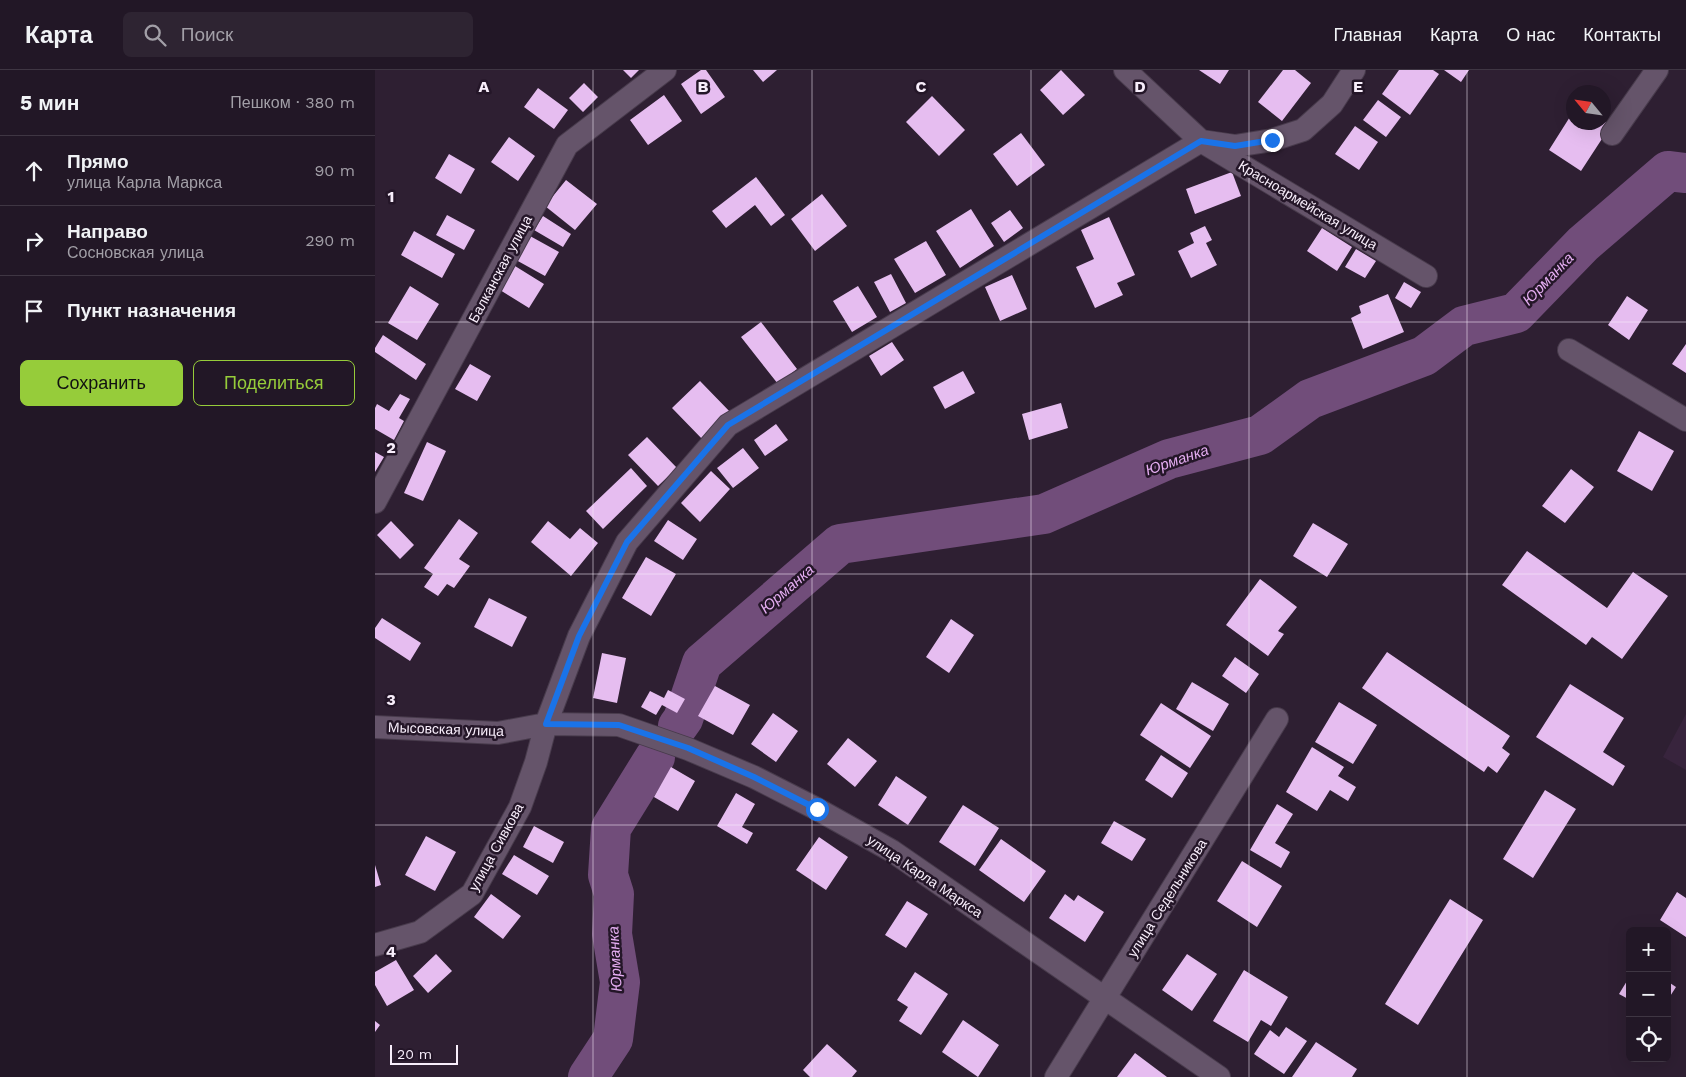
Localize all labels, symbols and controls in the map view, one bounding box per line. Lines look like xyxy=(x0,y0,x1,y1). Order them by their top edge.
search box xyxy=(123,12,473,57)
text: Карта xyxy=(25,21,93,49)
icon: search xyxy=(141,21,169,49)
text: Поиск xyxy=(181,23,233,46)
text: Главная xyxy=(1333,24,1402,45)
text: Карта xyxy=(1430,24,1478,45)
text: О нас xyxy=(1506,24,1555,45)
text: Контакты xyxy=(1583,24,1661,45)
text: A xyxy=(479,77,490,96)
text: B xyxy=(698,77,709,96)
text: C xyxy=(916,77,927,96)
text: D xyxy=(1134,77,1146,96)
text: E xyxy=(1353,77,1363,96)
north arrow xyxy=(1566,85,1611,130)
text: 5 мин xyxy=(20,90,79,115)
text: Пешком · 380 m xyxy=(230,93,355,112)
route end xyxy=(1261,129,1284,152)
text: Прямо xyxy=(67,150,129,173)
icon: ahead xyxy=(20,157,48,185)
street label: Красноармейская улица xyxy=(1236,157,1380,253)
text: 90 m xyxy=(314,161,355,180)
text: улица Карла Маркса xyxy=(67,173,222,192)
text: 1 xyxy=(388,187,394,206)
street label: Балканская улица xyxy=(465,212,535,325)
text: Направо xyxy=(67,220,148,243)
icon: right xyxy=(20,227,48,255)
text: 290 m xyxy=(305,231,355,250)
text: Сосновская улица xyxy=(67,243,204,262)
water label: Юрманка xyxy=(1519,249,1577,309)
icon: arrive xyxy=(20,297,48,325)
text: Пункт назначения xyxy=(67,299,236,322)
button: Сохранить xyxy=(20,360,183,406)
button: Поделиться xyxy=(193,360,355,406)
text: 2 xyxy=(386,438,396,457)
water label: Юрманка xyxy=(1143,441,1211,479)
water label: Юрманка xyxy=(756,561,818,617)
text: 3 xyxy=(386,690,396,709)
street label: Мысовская улица xyxy=(388,719,504,739)
route start xyxy=(806,798,829,821)
street label: улица Сивкова xyxy=(465,800,527,894)
street label: улица Карла Маркса xyxy=(864,831,986,921)
street label: улица Седельникова xyxy=(1124,836,1210,960)
water label: Юрманка xyxy=(604,926,626,992)
map controls xyxy=(1626,927,1671,1062)
button: + xyxy=(1626,927,1671,972)
text: 4 xyxy=(386,942,396,961)
button: − xyxy=(1626,972,1671,1017)
button: locate xyxy=(1626,1017,1671,1062)
scale bar xyxy=(390,1042,457,1065)
text: 20 m xyxy=(397,1046,432,1062)

